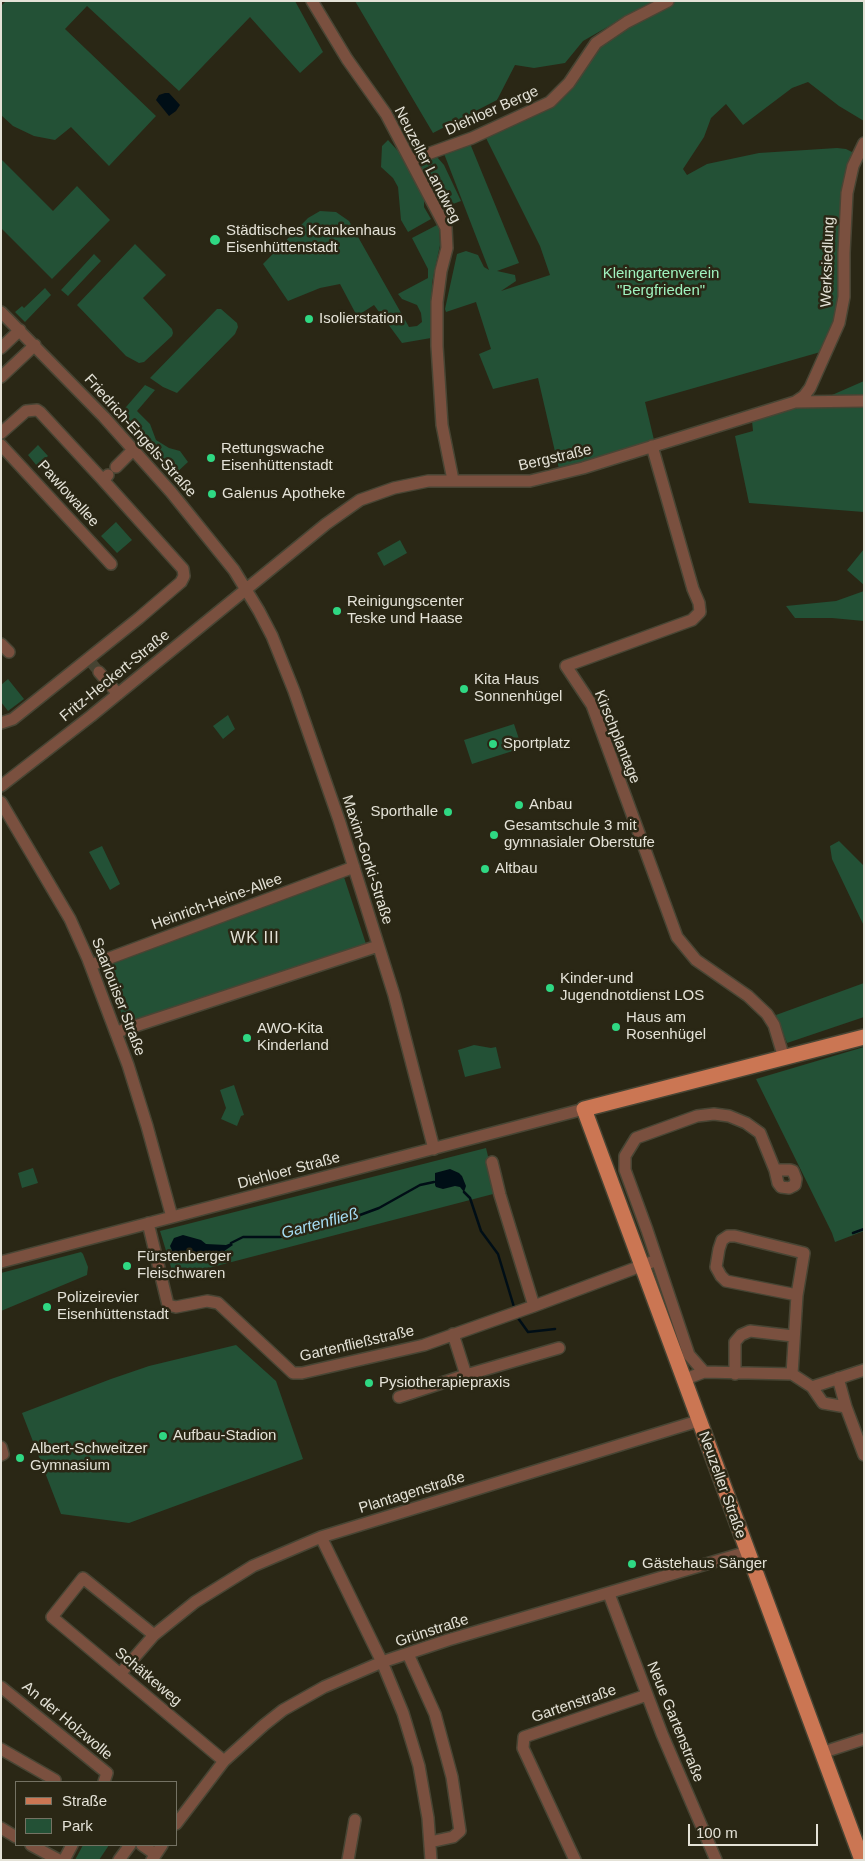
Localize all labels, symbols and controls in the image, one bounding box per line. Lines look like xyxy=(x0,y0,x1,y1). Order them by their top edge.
street label: Diehloer Berge xyxy=(443,82,541,140)
street label: Neuzeller Landweg xyxy=(390,104,464,226)
street label: Werksiedlung xyxy=(817,216,839,308)
place label: Städtisches Krankenhaus Eisenhüttenstadt xyxy=(226,222,396,257)
marker: Städtisches Krankenhaus Eisenhüttenstadt xyxy=(208,233,222,247)
park label: Kleingartenverein "Bergfrieden" xyxy=(603,265,719,300)
place label: Isolierstation xyxy=(319,310,403,328)
marker: Isolierstation xyxy=(303,313,315,325)
street label: Friedrich-Engels-Straße xyxy=(80,371,200,501)
place label: Rettungswache Eisenhüttenstadt xyxy=(221,440,333,475)
street label: Bergstraße xyxy=(517,441,593,475)
marker: Rettungswache Eisenhüttenstadt xyxy=(205,452,217,464)
street label: Pawlowallee xyxy=(33,457,103,531)
place label: Galenus Apotheke xyxy=(222,485,345,503)
marker: Galenus Apotheke xyxy=(206,488,218,500)
place label: Reinigungscenter Teske und Haase xyxy=(347,593,464,628)
marker: Reinigungscenter Teske und Haase xyxy=(331,605,343,617)
street label: Fritz-Heckert-Straße xyxy=(57,626,173,726)
place label: Kita Haus Sonnenhügel xyxy=(474,671,562,706)
marker: Kita Haus Sonnenhügel xyxy=(458,683,470,695)
street label: Kirschplantage xyxy=(590,688,644,786)
place label: Sportplatz xyxy=(503,735,571,753)
marker: Sportplatz xyxy=(487,738,499,750)
street label: Maxim-Gorki-Straße xyxy=(338,793,396,927)
place label: Anbau xyxy=(529,796,572,814)
marker: Anbau xyxy=(513,799,525,811)
place label: Sporthalle xyxy=(370,803,438,821)
marker: Sporthalle xyxy=(442,806,454,818)
place label: Gesamtschule 3 mit gymnasialer Oberstufe xyxy=(504,817,655,852)
marker: Gesamtschule 3 mit gymnasialer Oberstufe xyxy=(488,829,500,841)
place label: Altbau xyxy=(495,860,538,878)
marker: Altbau xyxy=(479,863,491,875)
street label: Heinrich-Heine-Allee xyxy=(149,870,285,934)
district label: WK III xyxy=(229,929,281,949)
street label: Saarlouiser Straße xyxy=(87,935,149,1059)
place label: Kinder-und Jugendnotdienst LOS xyxy=(560,970,704,1005)
marker: Kinder-und Jugendnotdienst LOS xyxy=(544,982,556,994)
place label: Haus am Rosenhügel xyxy=(626,1009,706,1044)
place label: AWO-Kita Kinderland xyxy=(257,1020,329,1055)
marker: Haus am Rosenhügel xyxy=(610,1021,622,1033)
marker: AWO-Kita Kinderland xyxy=(241,1032,253,1044)
street label: Diehloer Straße xyxy=(236,1149,342,1193)
water label: Gartenfließ xyxy=(279,1204,361,1244)
place label: Fürstenberger Fleischwaren xyxy=(137,1248,231,1283)
marker: Fürstenberger Fleischwaren xyxy=(121,1260,133,1272)
place label: Polizeirevier Eisenhüttenstadt xyxy=(57,1289,169,1324)
marker: Polizeirevier Eisenhüttenstadt xyxy=(41,1301,53,1313)
street label: Gartenfließstraße xyxy=(298,1322,416,1366)
place label: Pysiotherapiepraxis xyxy=(379,1374,510,1392)
marker: Pysiotherapiepraxis xyxy=(363,1377,375,1389)
place label: Aufbau-Stadion xyxy=(173,1427,276,1445)
street label: Neuzeller Straße xyxy=(694,1429,750,1541)
marker: Aufbau-Stadion xyxy=(157,1430,169,1442)
place label: Albert-Schweitzer Gymnasium xyxy=(30,1440,148,1475)
marker: Albert-Schweitzer Gymnasium xyxy=(14,1452,26,1464)
street label: Plantagenstraße xyxy=(357,1468,467,1518)
place label: Gästehaus Sänger xyxy=(642,1555,767,1573)
marker: Gästehaus Sänger xyxy=(626,1558,638,1570)
street label: Grünstraße xyxy=(393,1611,471,1651)
street label: Schätkeweg xyxy=(111,1644,185,1710)
street label: Neue Gartenstraße xyxy=(643,1659,707,1785)
street label: An der Holzwolle xyxy=(18,1678,116,1764)
street label: Gartenstraße xyxy=(529,1681,619,1727)
legend xyxy=(15,1781,178,1846)
text: Straße xyxy=(62,1792,107,1809)
scale bar xyxy=(690,1814,820,1846)
text: Park xyxy=(62,1817,93,1834)
text: 100 m xyxy=(696,1824,738,1841)

